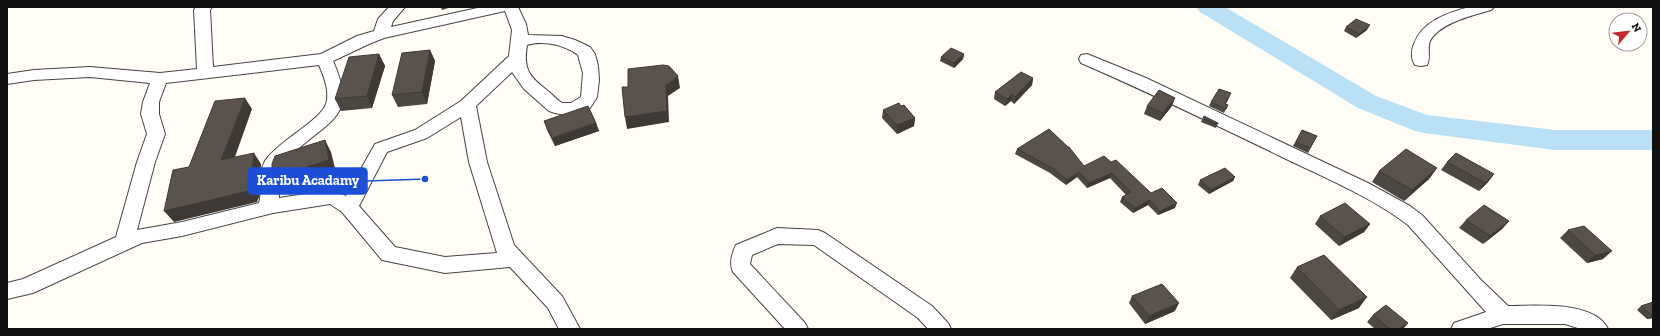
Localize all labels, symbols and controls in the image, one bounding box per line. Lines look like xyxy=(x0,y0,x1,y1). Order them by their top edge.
north arrow xyxy=(1608,12,1648,52)
text: N xyxy=(1629,21,1644,35)
callout: Karibu Acadamy xyxy=(248,168,367,194)
text: Karibu Acadamy xyxy=(257,172,360,189)

